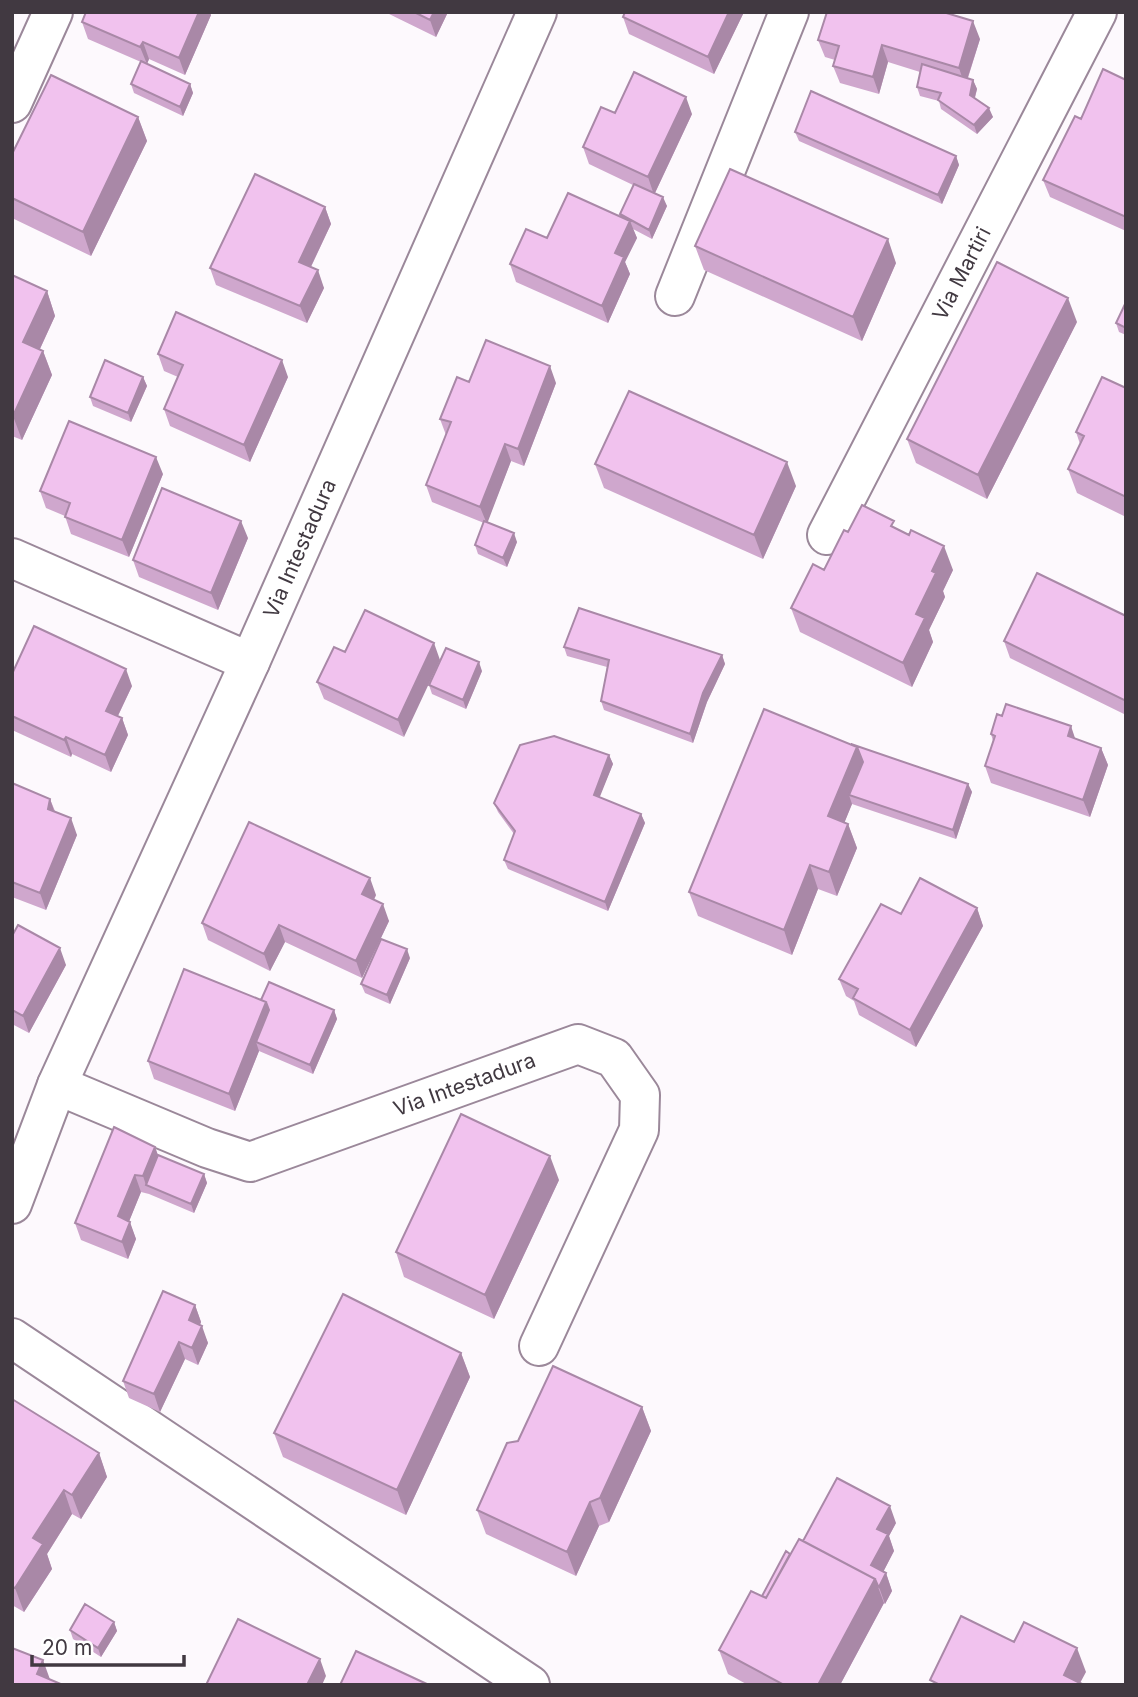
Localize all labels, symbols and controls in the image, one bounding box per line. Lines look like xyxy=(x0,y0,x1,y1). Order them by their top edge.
street label: Via Martiri xyxy=(927,223,996,324)
street label: Via Intestadura xyxy=(258,475,341,622)
street label: Via Intestadura xyxy=(390,1047,539,1121)
scale bar xyxy=(32,1624,184,1668)
text: 20 m xyxy=(42,1635,92,1660)

